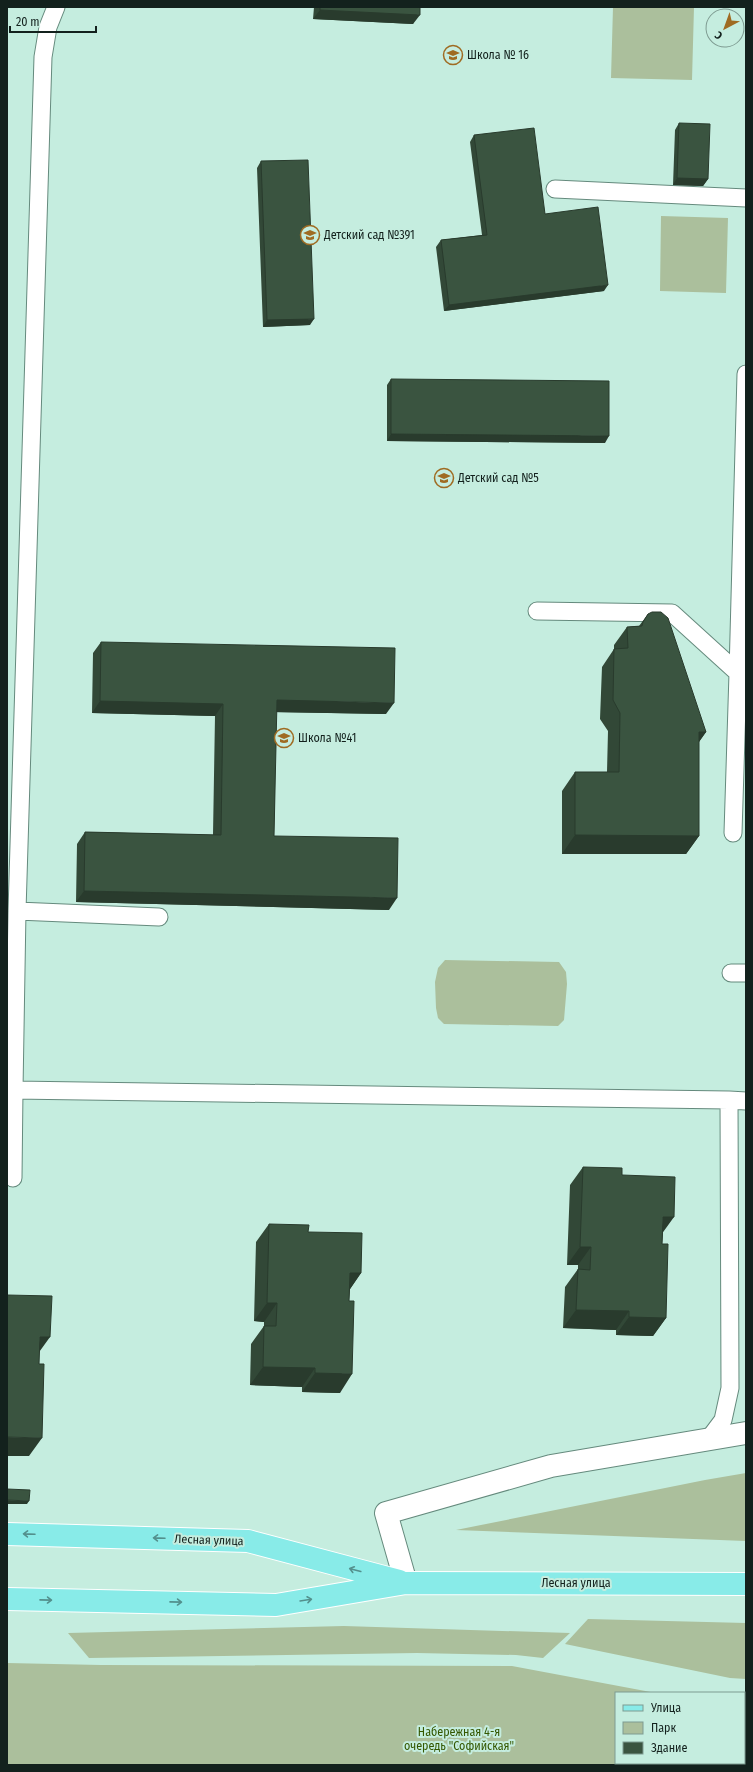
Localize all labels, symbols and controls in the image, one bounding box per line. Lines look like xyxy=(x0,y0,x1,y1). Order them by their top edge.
scale bar xyxy=(10,8,96,34)
north arrow xyxy=(705,8,745,48)
text: 20 m xyxy=(16,15,40,29)
text: С xyxy=(712,28,725,42)
school or university icon: Школа № 16 xyxy=(442,44,464,66)
place label: Школа № 16 xyxy=(467,48,529,62)
school or university icon: Детский сад №391 xyxy=(299,224,321,246)
place label: Детский сад №391 xyxy=(323,228,415,242)
school or university icon: Детский сад №5 xyxy=(433,467,455,489)
place label: Детский сад №5 xyxy=(457,471,539,485)
school or university icon: Школа №41 xyxy=(273,727,295,749)
place label: Школа №41 xyxy=(298,731,356,745)
one-way arrow xyxy=(23,1530,36,1538)
street label: Лесная улица xyxy=(174,1532,244,1548)
one-way arrow xyxy=(153,1535,166,1542)
one-way arrow xyxy=(349,1565,362,1573)
street label: Лесная улица xyxy=(541,1576,611,1590)
one-way arrow xyxy=(39,1596,52,1603)
one-way arrow xyxy=(299,1596,312,1604)
one-way arrow xyxy=(169,1599,182,1606)
legend xyxy=(615,1692,745,1764)
text: Улица xyxy=(650,1701,681,1715)
text: Парк xyxy=(651,1721,677,1735)
park label: Набережная 4-я очередь "Софийская" xyxy=(404,1725,514,1753)
text: Здание xyxy=(651,1741,687,1755)

